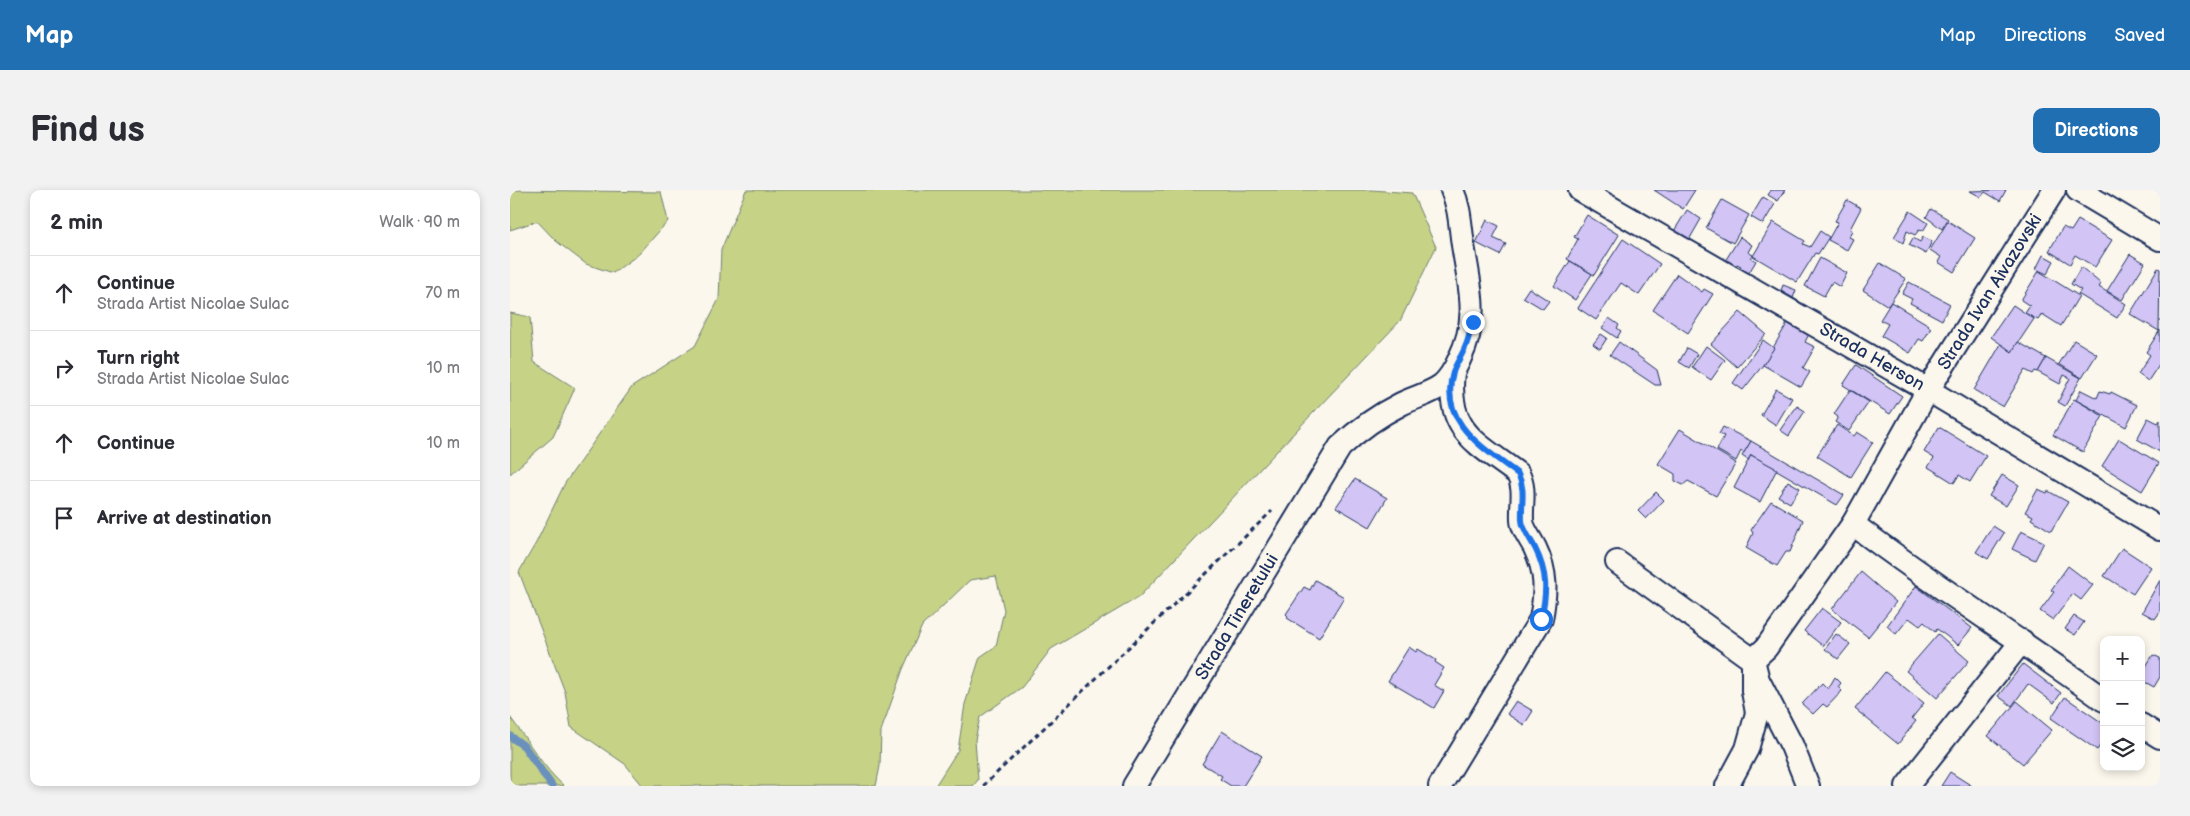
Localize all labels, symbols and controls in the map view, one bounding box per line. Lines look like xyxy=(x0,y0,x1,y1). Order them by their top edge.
text: Map xyxy=(25,21,73,50)
text: Map xyxy=(1940,25,1976,46)
text: Directions xyxy=(2004,25,2086,46)
text: Saved xyxy=(2114,25,2165,46)
button: Directions xyxy=(2033,108,2160,153)
text: Find us xyxy=(30,109,145,152)
text: 2 min xyxy=(50,210,103,235)
street label: Strada Ivan Aivazovski xyxy=(1934,210,2046,374)
text: Walk · 90 m xyxy=(379,213,460,232)
text: Continue xyxy=(97,272,175,295)
icon: ahead xyxy=(50,279,78,307)
text: 70 m xyxy=(425,284,460,303)
text: Strada Artist Nicolae Sulac xyxy=(97,295,289,314)
route end xyxy=(1462,311,1485,334)
street label: Strada Herson xyxy=(1816,318,1928,396)
text: Turn right xyxy=(97,347,180,370)
icon: right xyxy=(50,354,78,382)
text: 10 m xyxy=(427,359,460,378)
text: Strada Artist Nicolae Sulac xyxy=(97,370,289,389)
icon: ahead xyxy=(50,429,78,457)
text: Continue xyxy=(97,432,175,455)
text: 10 m xyxy=(427,434,460,453)
icon: arrive xyxy=(50,504,78,532)
text: Arrive at destination xyxy=(97,507,272,530)
street label: Strada Tineretului xyxy=(1191,550,1283,684)
route start xyxy=(1530,608,1553,631)
map controls xyxy=(2100,636,2145,771)
button: + xyxy=(2100,636,2145,681)
button: − xyxy=(2100,681,2145,726)
button: layers xyxy=(2100,726,2145,771)

